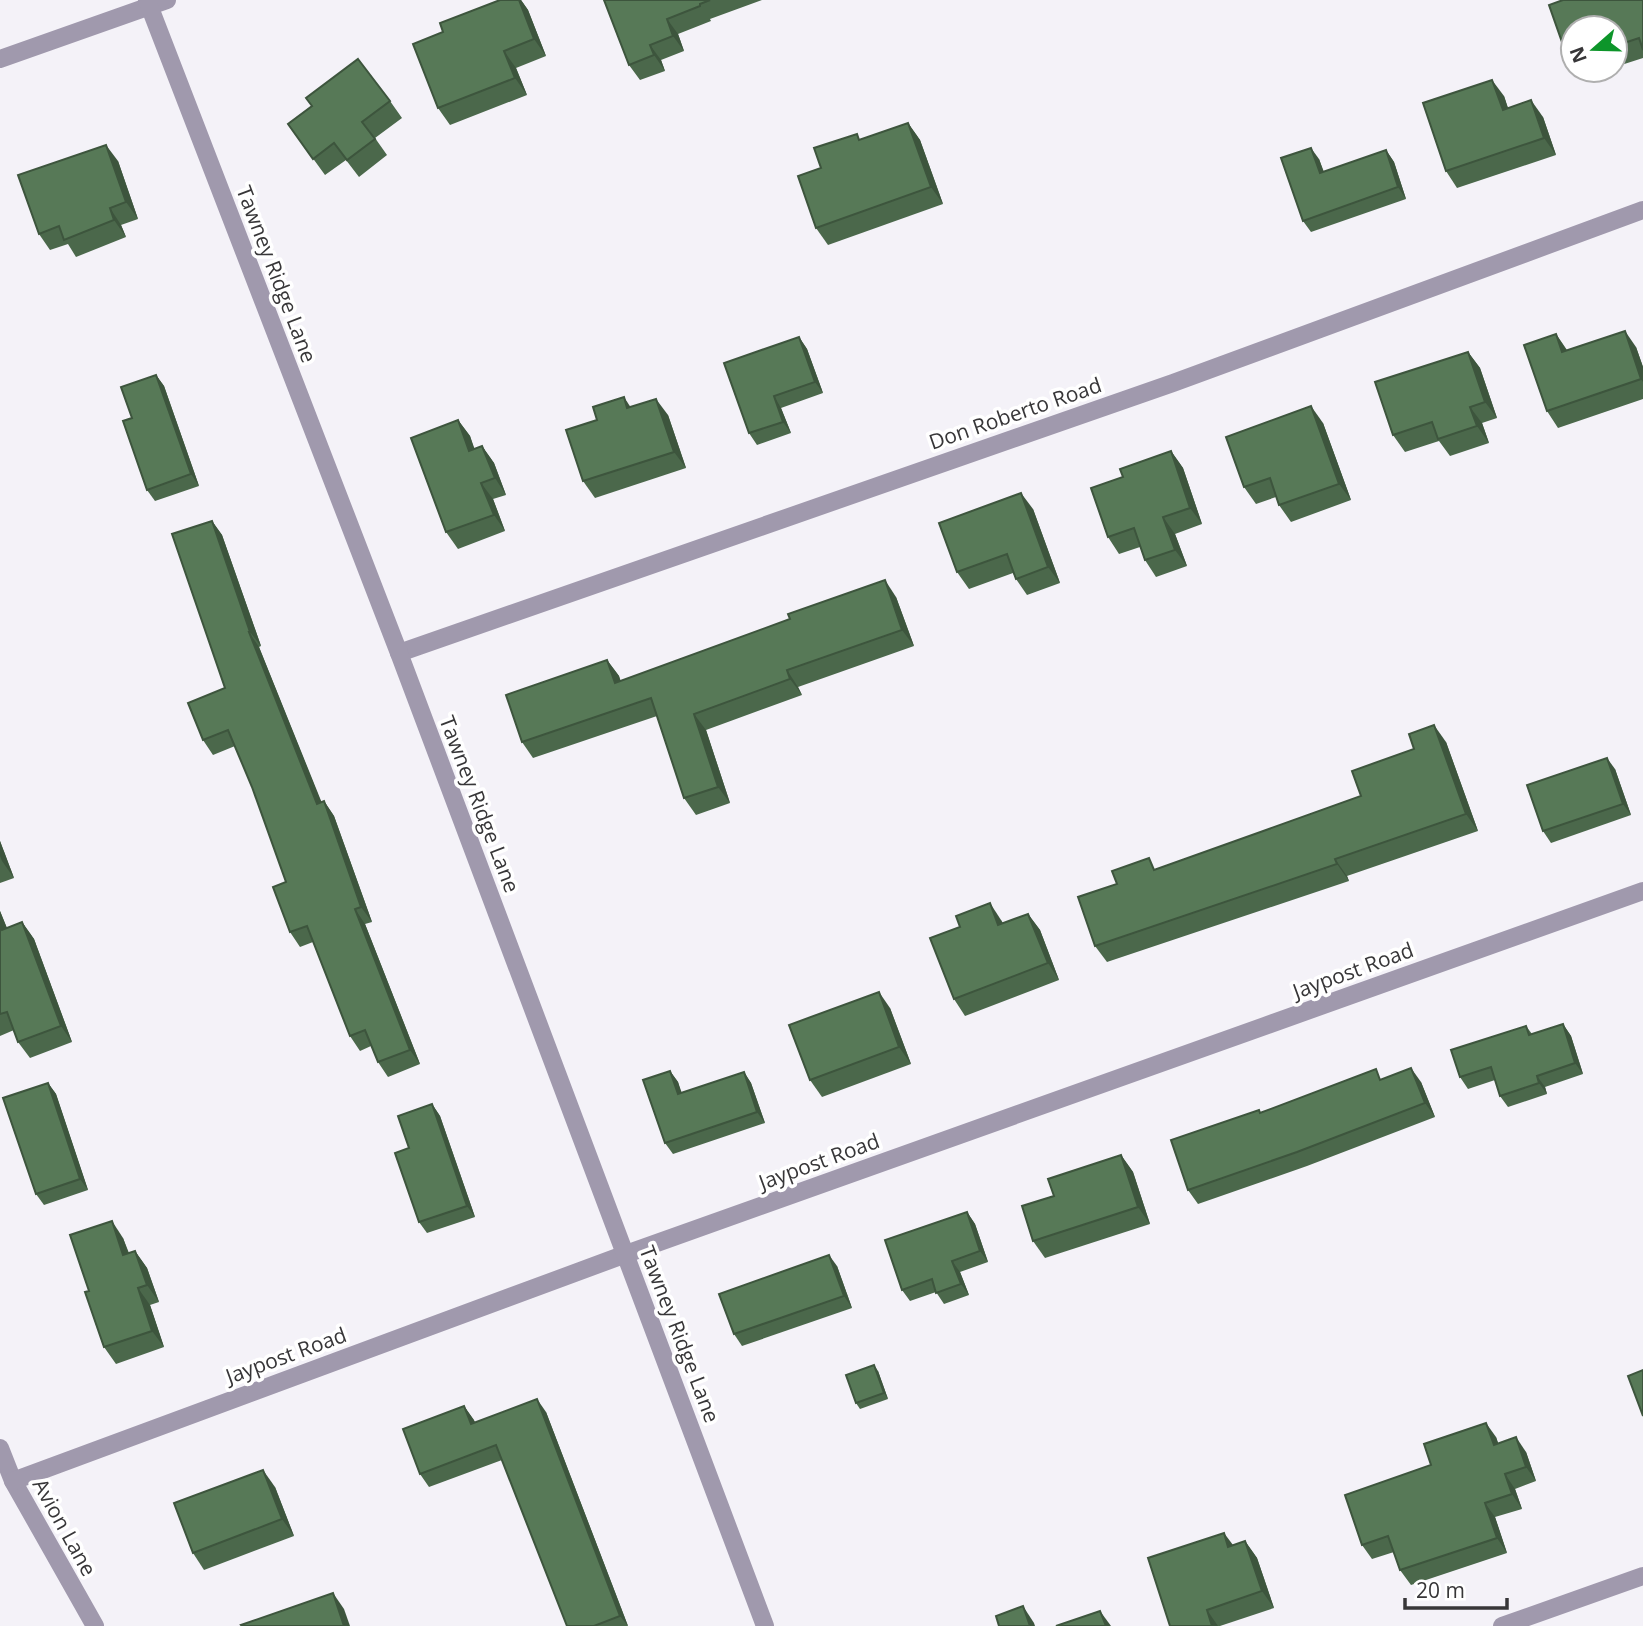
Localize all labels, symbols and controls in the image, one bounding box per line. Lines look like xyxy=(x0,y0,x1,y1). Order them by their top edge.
north arrow xyxy=(1559,14,1629,84)
text: N xyxy=(1563,43,1593,67)
street label: Tawney Ridge Lane xyxy=(230,182,324,366)
street label: Don Roberto Road xyxy=(925,370,1105,456)
street label: Tawney Ridge Lane xyxy=(433,712,527,896)
street label: Jaypost Road xyxy=(1287,935,1417,1005)
street label: Jaypost Road xyxy=(753,1126,883,1196)
street label: Tawney Ridge Lane xyxy=(633,1242,727,1426)
street label: Jaypost Road xyxy=(220,1320,350,1390)
street label: Avion Lane xyxy=(27,1473,103,1581)
scale bar xyxy=(1405,1566,1506,1610)
text: 20 m xyxy=(1416,1576,1465,1604)

